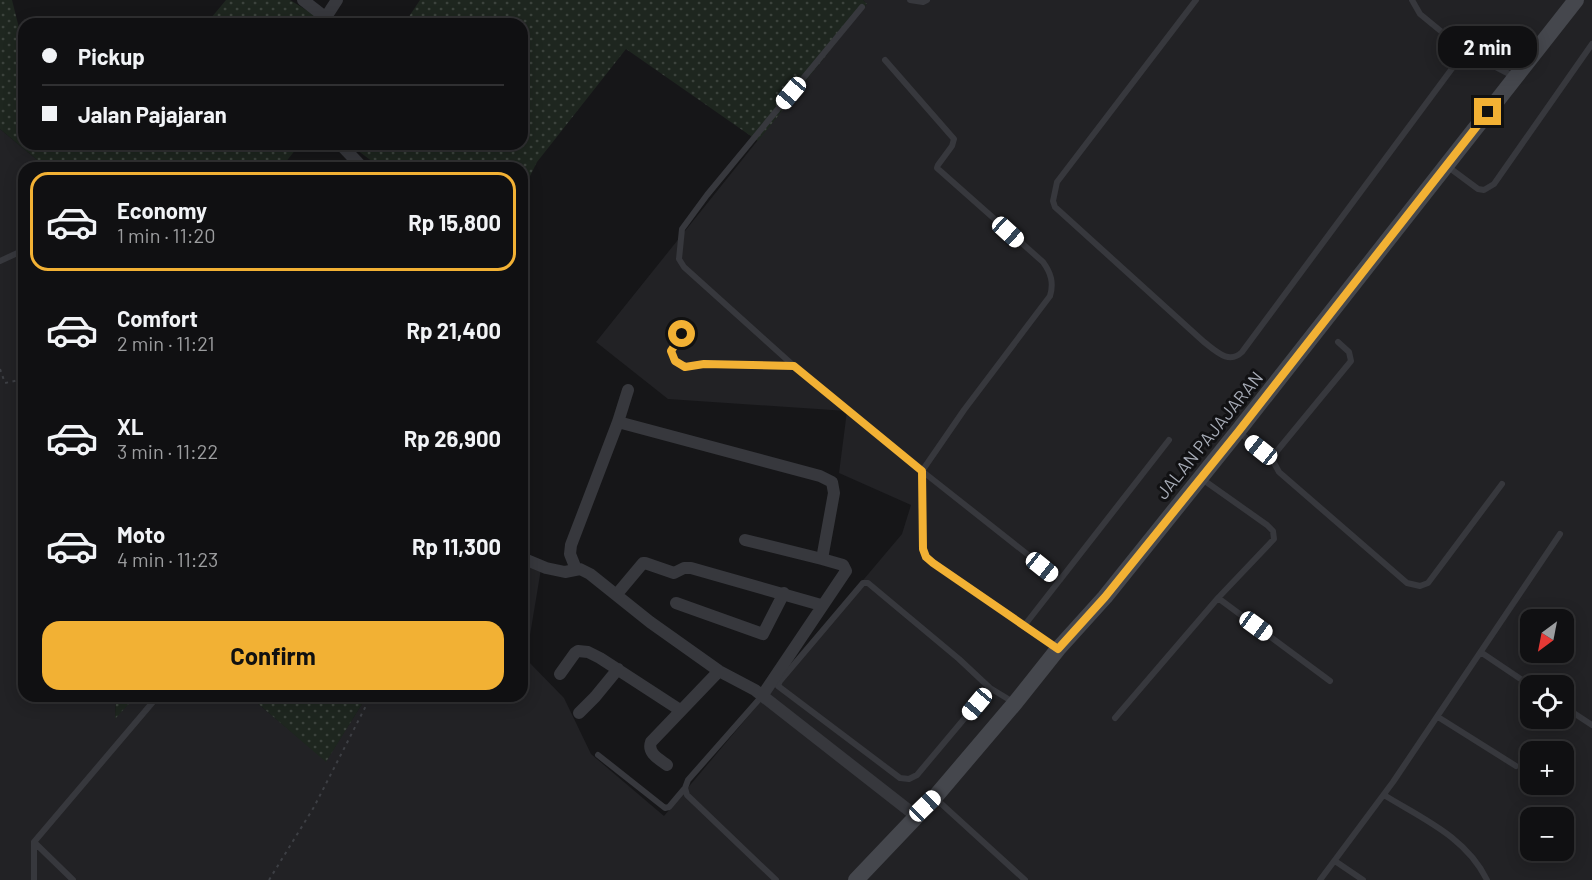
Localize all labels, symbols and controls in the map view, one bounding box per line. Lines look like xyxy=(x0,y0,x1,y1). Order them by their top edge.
callout: 2 min xyxy=(1438,25,1538,67)
text: 2 min xyxy=(1464,35,1511,59)
text: Pickup xyxy=(78,43,145,69)
car xyxy=(773,73,809,113)
route end xyxy=(1474,98,1501,125)
text: Jalan Pajajaran xyxy=(78,101,227,127)
icon: car xyxy=(45,195,99,249)
text: Economy xyxy=(117,197,207,223)
text: Rp 15,800 xyxy=(408,209,501,235)
car xyxy=(989,213,1027,251)
text: 1 min · 11:20 xyxy=(117,223,215,247)
icon: car xyxy=(45,303,99,357)
text: Comfort xyxy=(117,305,198,331)
text: Rp 21,400 xyxy=(406,317,501,343)
route start xyxy=(668,320,695,347)
text: 2 min · 11:21 xyxy=(117,331,215,355)
street label: JALAN PAJAJARAN xyxy=(1151,367,1267,503)
icon: car xyxy=(45,411,99,465)
text: XL xyxy=(117,413,143,439)
text: Rp 26,900 xyxy=(404,425,501,451)
car xyxy=(1241,432,1281,468)
text: 3 min · 11:22 xyxy=(117,439,218,463)
icon: car xyxy=(45,519,99,573)
text: Moto xyxy=(117,521,165,547)
text: Rp 11,300 xyxy=(412,533,501,559)
text: 4 min · 11:23 xyxy=(117,547,218,571)
car xyxy=(1022,549,1062,585)
car xyxy=(1236,608,1276,644)
north arrow xyxy=(1520,609,1574,663)
map controls xyxy=(1520,609,1574,861)
button: Confirm xyxy=(42,621,504,690)
button: locate xyxy=(1520,675,1574,729)
car xyxy=(959,684,995,724)
button: + xyxy=(1520,741,1574,795)
car xyxy=(906,787,944,825)
button: − xyxy=(1520,807,1574,861)

